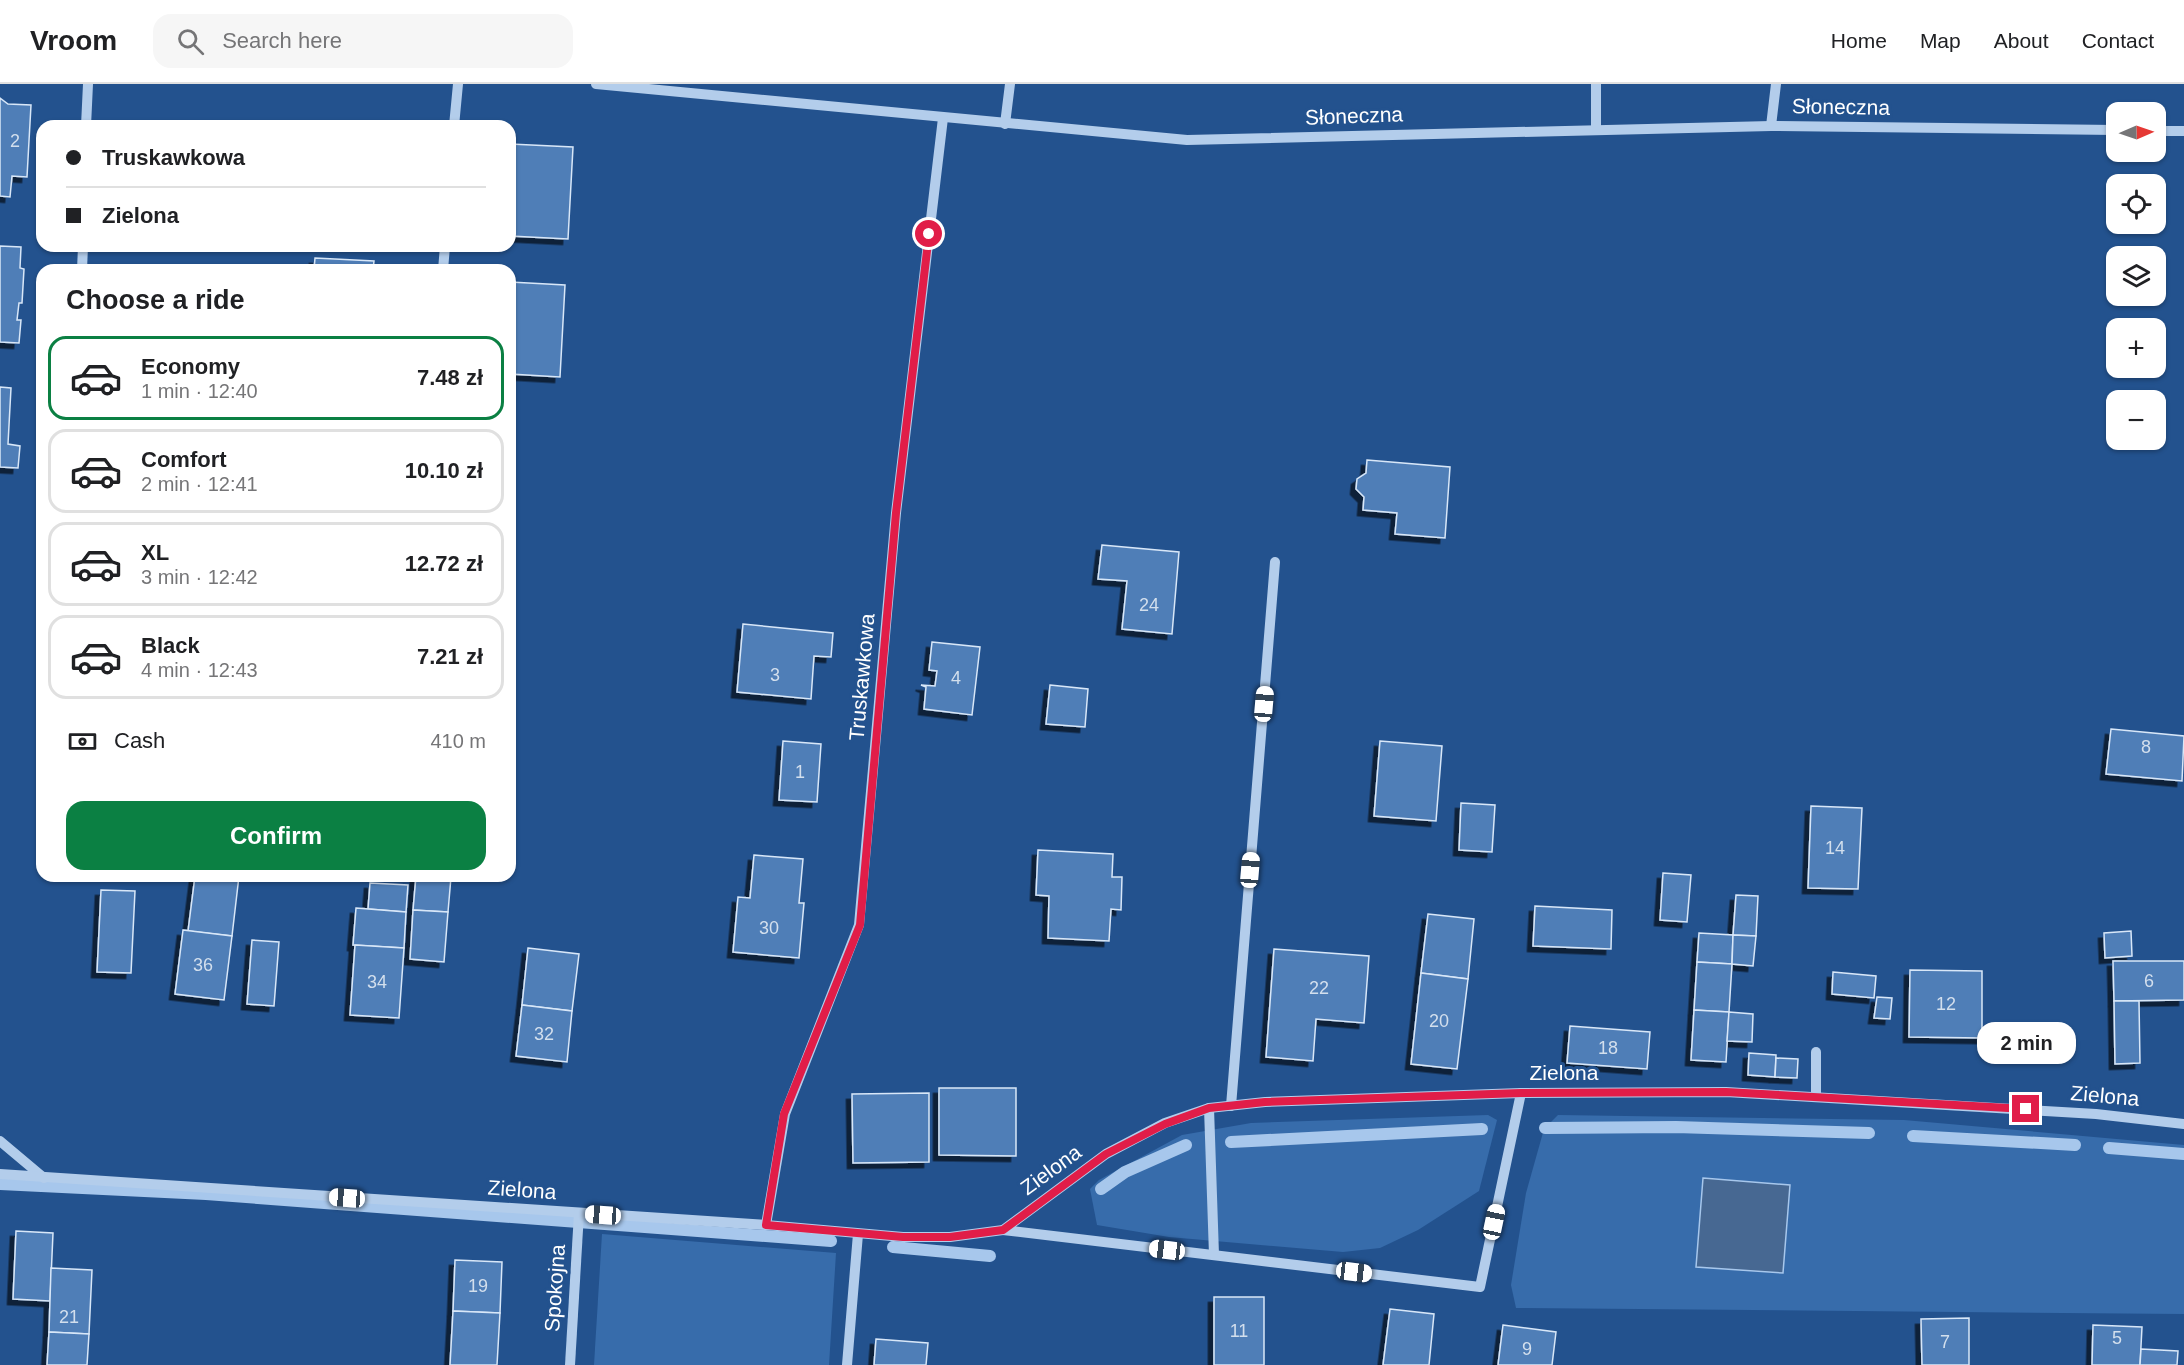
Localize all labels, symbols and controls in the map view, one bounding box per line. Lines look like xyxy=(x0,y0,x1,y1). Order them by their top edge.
search box xyxy=(153,14,573,68)
text: Vroom xyxy=(30,25,117,56)
icon: search xyxy=(174,25,207,58)
text: Search here xyxy=(222,28,342,53)
text: Home xyxy=(1831,29,1887,52)
text: Map xyxy=(1920,29,1961,52)
text: About xyxy=(1994,29,2049,52)
text: Contact xyxy=(2082,29,2154,52)
street label: Słoneczna xyxy=(1792,94,1891,119)
street label: Słoneczna xyxy=(1305,102,1404,129)
north arrow xyxy=(2106,102,2166,162)
map controls xyxy=(2106,102,2166,450)
house number: 2 xyxy=(10,131,20,151)
text: Truskawkowa xyxy=(102,145,245,170)
button: locate xyxy=(2106,174,2166,234)
text: Zielona xyxy=(102,203,179,228)
route start xyxy=(915,220,942,247)
button: layers xyxy=(2106,246,2166,306)
text: Choose a ride xyxy=(66,285,245,315)
button: + xyxy=(2106,318,2166,378)
icon: car xyxy=(69,351,123,405)
text: Economy xyxy=(141,354,240,379)
text: 7.48 zł xyxy=(417,365,483,390)
text: 1 min · 12:40 xyxy=(141,380,258,402)
button: − xyxy=(2106,390,2166,450)
icon: car xyxy=(69,444,123,498)
text: Comfort xyxy=(141,447,227,472)
text: 10.10 zł xyxy=(405,458,483,483)
text: 2 min · 12:41 xyxy=(141,473,258,495)
icon: car xyxy=(69,537,123,591)
text: XL xyxy=(141,540,169,565)
text: 12.72 zł xyxy=(405,551,483,576)
text: 3 min · 12:42 xyxy=(141,566,258,588)
house number: 24 xyxy=(1139,595,1159,615)
street label: Truskawkowa xyxy=(844,612,879,742)
icon: car xyxy=(69,630,123,684)
text: Black xyxy=(141,633,200,658)
text: 7.21 zł xyxy=(417,644,483,669)
text: 4 min · 12:43 xyxy=(141,659,258,681)
house number: 3 xyxy=(770,665,780,685)
house number: 4 xyxy=(951,668,961,688)
car xyxy=(1253,685,1275,723)
icon: cash xyxy=(66,725,99,758)
text: Cash xyxy=(114,728,165,753)
text: 410 m xyxy=(430,730,486,752)
house number: 8 xyxy=(2141,737,2151,757)
house number: 1 xyxy=(795,762,805,782)
button: Confirm xyxy=(66,801,486,870)
house number: 14 xyxy=(1825,838,1845,858)
car xyxy=(1239,851,1261,889)
house number: 30 xyxy=(759,918,779,938)
house number: 36 xyxy=(193,955,213,975)
house number: 6 xyxy=(2144,971,2154,991)
house number: 34 xyxy=(367,972,387,992)
house number: 22 xyxy=(1309,978,1329,998)
house number: 12 xyxy=(1936,994,1956,1014)
house number: 20 xyxy=(1429,1011,1449,1031)
callout: 2 min xyxy=(1976,1022,2076,1064)
house number: 32 xyxy=(534,1024,554,1044)
text: 2 min xyxy=(2000,1032,2053,1054)
house number: 18 xyxy=(1598,1038,1618,1058)
street label: Zielona xyxy=(1530,1061,1599,1084)
street label: Zielona xyxy=(2070,1081,2141,1110)
route end xyxy=(2012,1095,2039,1122)
street label: Zielona xyxy=(1016,1140,1086,1199)
street label: Zielona xyxy=(487,1176,558,1203)
car xyxy=(328,1188,366,1208)
car xyxy=(1481,1203,1507,1241)
car xyxy=(584,1205,622,1225)
car xyxy=(1148,1239,1186,1261)
street label: Spokojna xyxy=(540,1243,569,1332)
car xyxy=(1335,1261,1373,1283)
house number: 19 xyxy=(468,1276,488,1296)
house number: 21 xyxy=(59,1307,79,1327)
house number: 11 xyxy=(1230,1321,1248,1341)
house number: 5 xyxy=(2112,1328,2122,1348)
house number: 7 xyxy=(1940,1332,1950,1352)
house number: 9 xyxy=(1522,1339,1532,1359)

